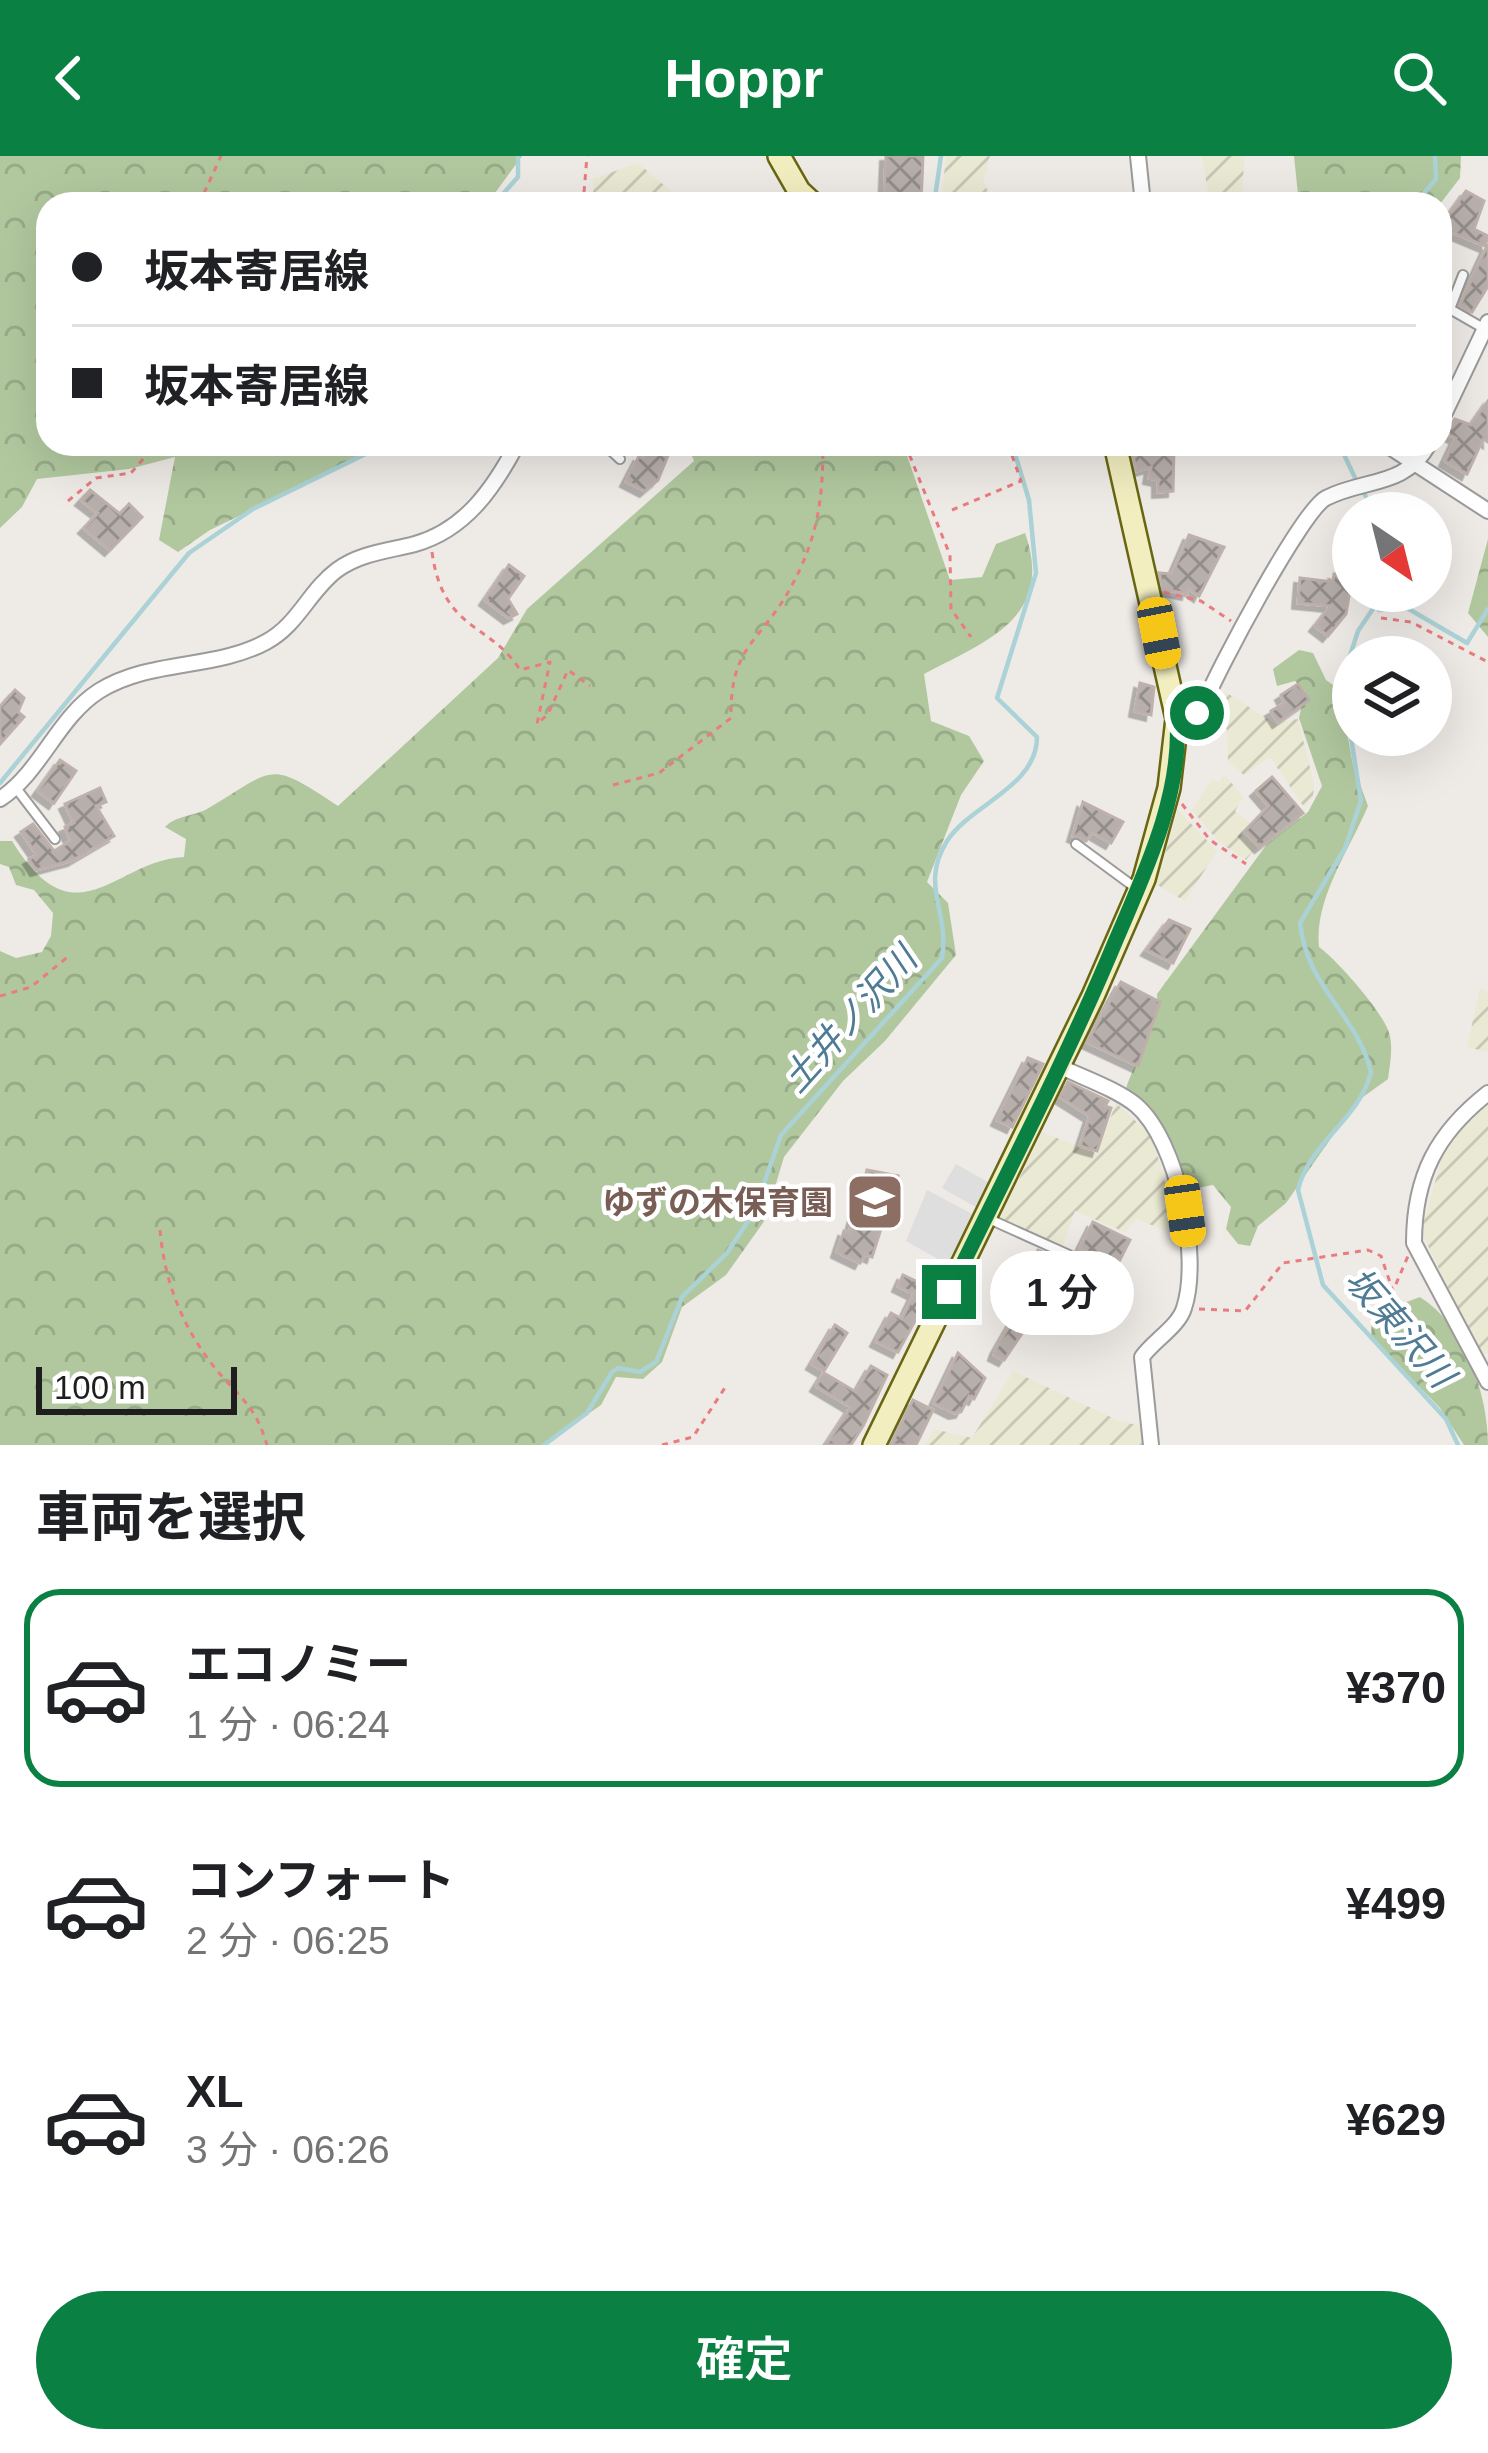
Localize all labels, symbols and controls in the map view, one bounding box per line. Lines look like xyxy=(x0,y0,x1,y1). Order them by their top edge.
icon: back xyxy=(36,45,102,111)
icon: search xyxy=(1386,45,1452,111)
text: Hoppr xyxy=(665,48,823,108)
text: 坂本寄居線 xyxy=(144,246,369,297)
text: 坂本寄居線 xyxy=(144,361,369,412)
north arrow xyxy=(1332,492,1452,612)
map controls xyxy=(1332,492,1452,756)
car xyxy=(1134,594,1184,672)
button: layers xyxy=(1332,636,1452,756)
route start xyxy=(1170,686,1224,740)
water label: 土井ノ沢川 xyxy=(774,936,927,1100)
school or university icon: ゆずの木保育園 xyxy=(844,1171,906,1233)
car xyxy=(1162,1173,1208,1249)
place label: ゆずの木保育園 xyxy=(602,1184,833,1221)
callout: 1 分 xyxy=(991,1250,1135,1334)
water label: 坂東沢川 xyxy=(1337,1260,1465,1398)
route end xyxy=(922,1265,976,1319)
text: 1 分 xyxy=(1026,1271,1098,1314)
scale bar xyxy=(36,1361,237,1414)
text: 100 m xyxy=(54,1369,146,1406)
text: 車両を選択 xyxy=(36,1487,306,1547)
icon: car xyxy=(42,1634,150,1742)
text: エコノミー xyxy=(186,1639,411,1690)
text: ¥370 xyxy=(1346,1662,1446,1713)
text: 1 分 · 06:24 xyxy=(186,1703,390,1746)
icon: car xyxy=(42,1850,150,1958)
text: コンフォート xyxy=(186,1855,455,1906)
text: ¥499 xyxy=(1346,1878,1446,1929)
text: 2 分 · 06:25 xyxy=(186,1919,390,1962)
icon: car xyxy=(42,2066,150,2174)
text: XL xyxy=(186,2066,244,2117)
text: ¥629 xyxy=(1346,2094,1446,2145)
text: 3 分 · 06:26 xyxy=(186,2128,390,2171)
button: 確定 xyxy=(36,2291,1452,2429)

